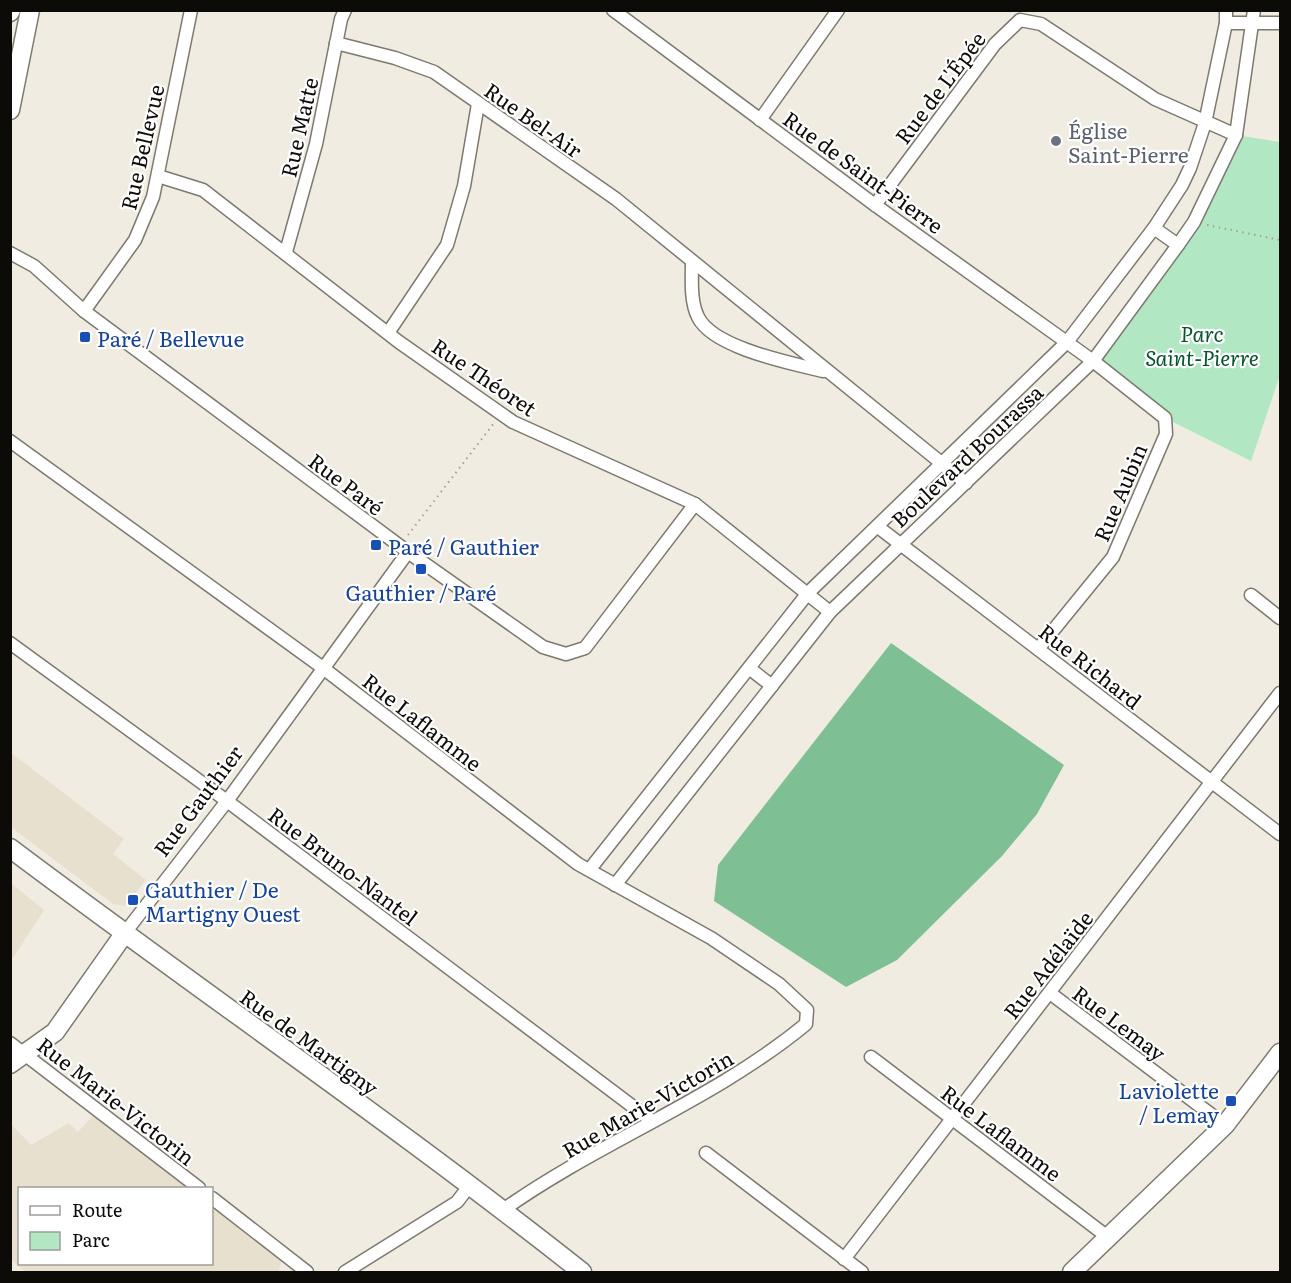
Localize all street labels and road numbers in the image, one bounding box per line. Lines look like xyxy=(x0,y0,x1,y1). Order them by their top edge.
street label: Rue de L'Épée xyxy=(886,24,992,150)
street label: Rue Matte xyxy=(271,74,325,180)
street label: Rue Bel-Air xyxy=(479,74,589,164)
street label: Rue Bellevue xyxy=(111,81,171,213)
street label: Rue de Saint-Pierre xyxy=(778,102,951,240)
street label: Rue Théoret xyxy=(426,330,544,423)
street label: Boulevard Bourassa xyxy=(883,376,1049,534)
street label: Rue Aubin xyxy=(1084,438,1154,546)
street label: Rue Paré xyxy=(303,444,391,522)
street label: Rue Richard xyxy=(1033,615,1149,715)
street label: Rue Laflamme xyxy=(357,665,489,778)
street label: Rue Gauthier xyxy=(145,738,249,862)
street label: Rue Bruno-Nantel xyxy=(263,798,425,932)
street label: Rue Adélaïde xyxy=(995,903,1099,1025)
street label: Rue Lemay xyxy=(1067,977,1174,1068)
street label: Rue de Martigny xyxy=(234,980,386,1102)
street label: Rue Marie-Victorin xyxy=(32,1028,203,1172)
street label: Rue Marie-Victorin xyxy=(556,1041,738,1165)
street label: Rue Laflamme xyxy=(935,1076,1069,1188)

